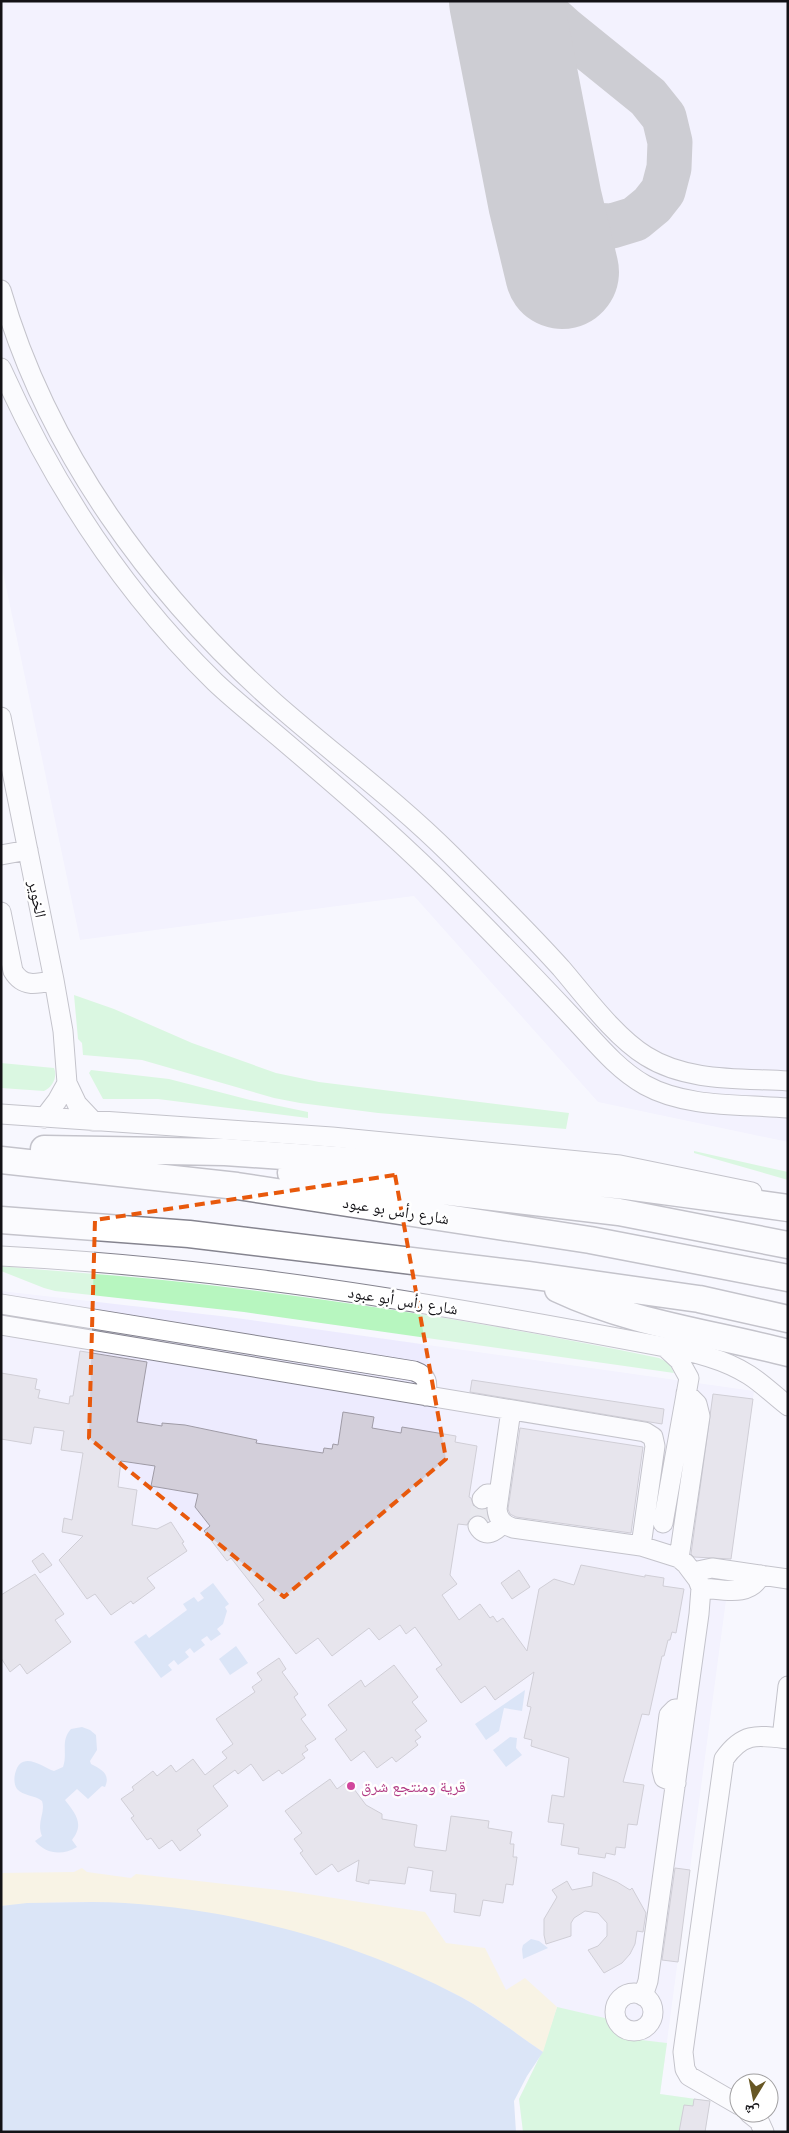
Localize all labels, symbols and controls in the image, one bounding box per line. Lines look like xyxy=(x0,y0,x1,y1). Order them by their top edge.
street label: الخوير xyxy=(24,878,52,919)
street label: شارع رأس بو عبود xyxy=(341,1191,451,1229)
street label: شارع رأس أبو عبود xyxy=(346,1280,460,1320)
place label: قرية ومنتجع شرق xyxy=(361,1775,466,1797)
marker: قرية ومنتجع شرق xyxy=(345,1780,357,1792)
north arrow xyxy=(729,2073,779,2123)
text: ش xyxy=(743,2101,761,2122)

